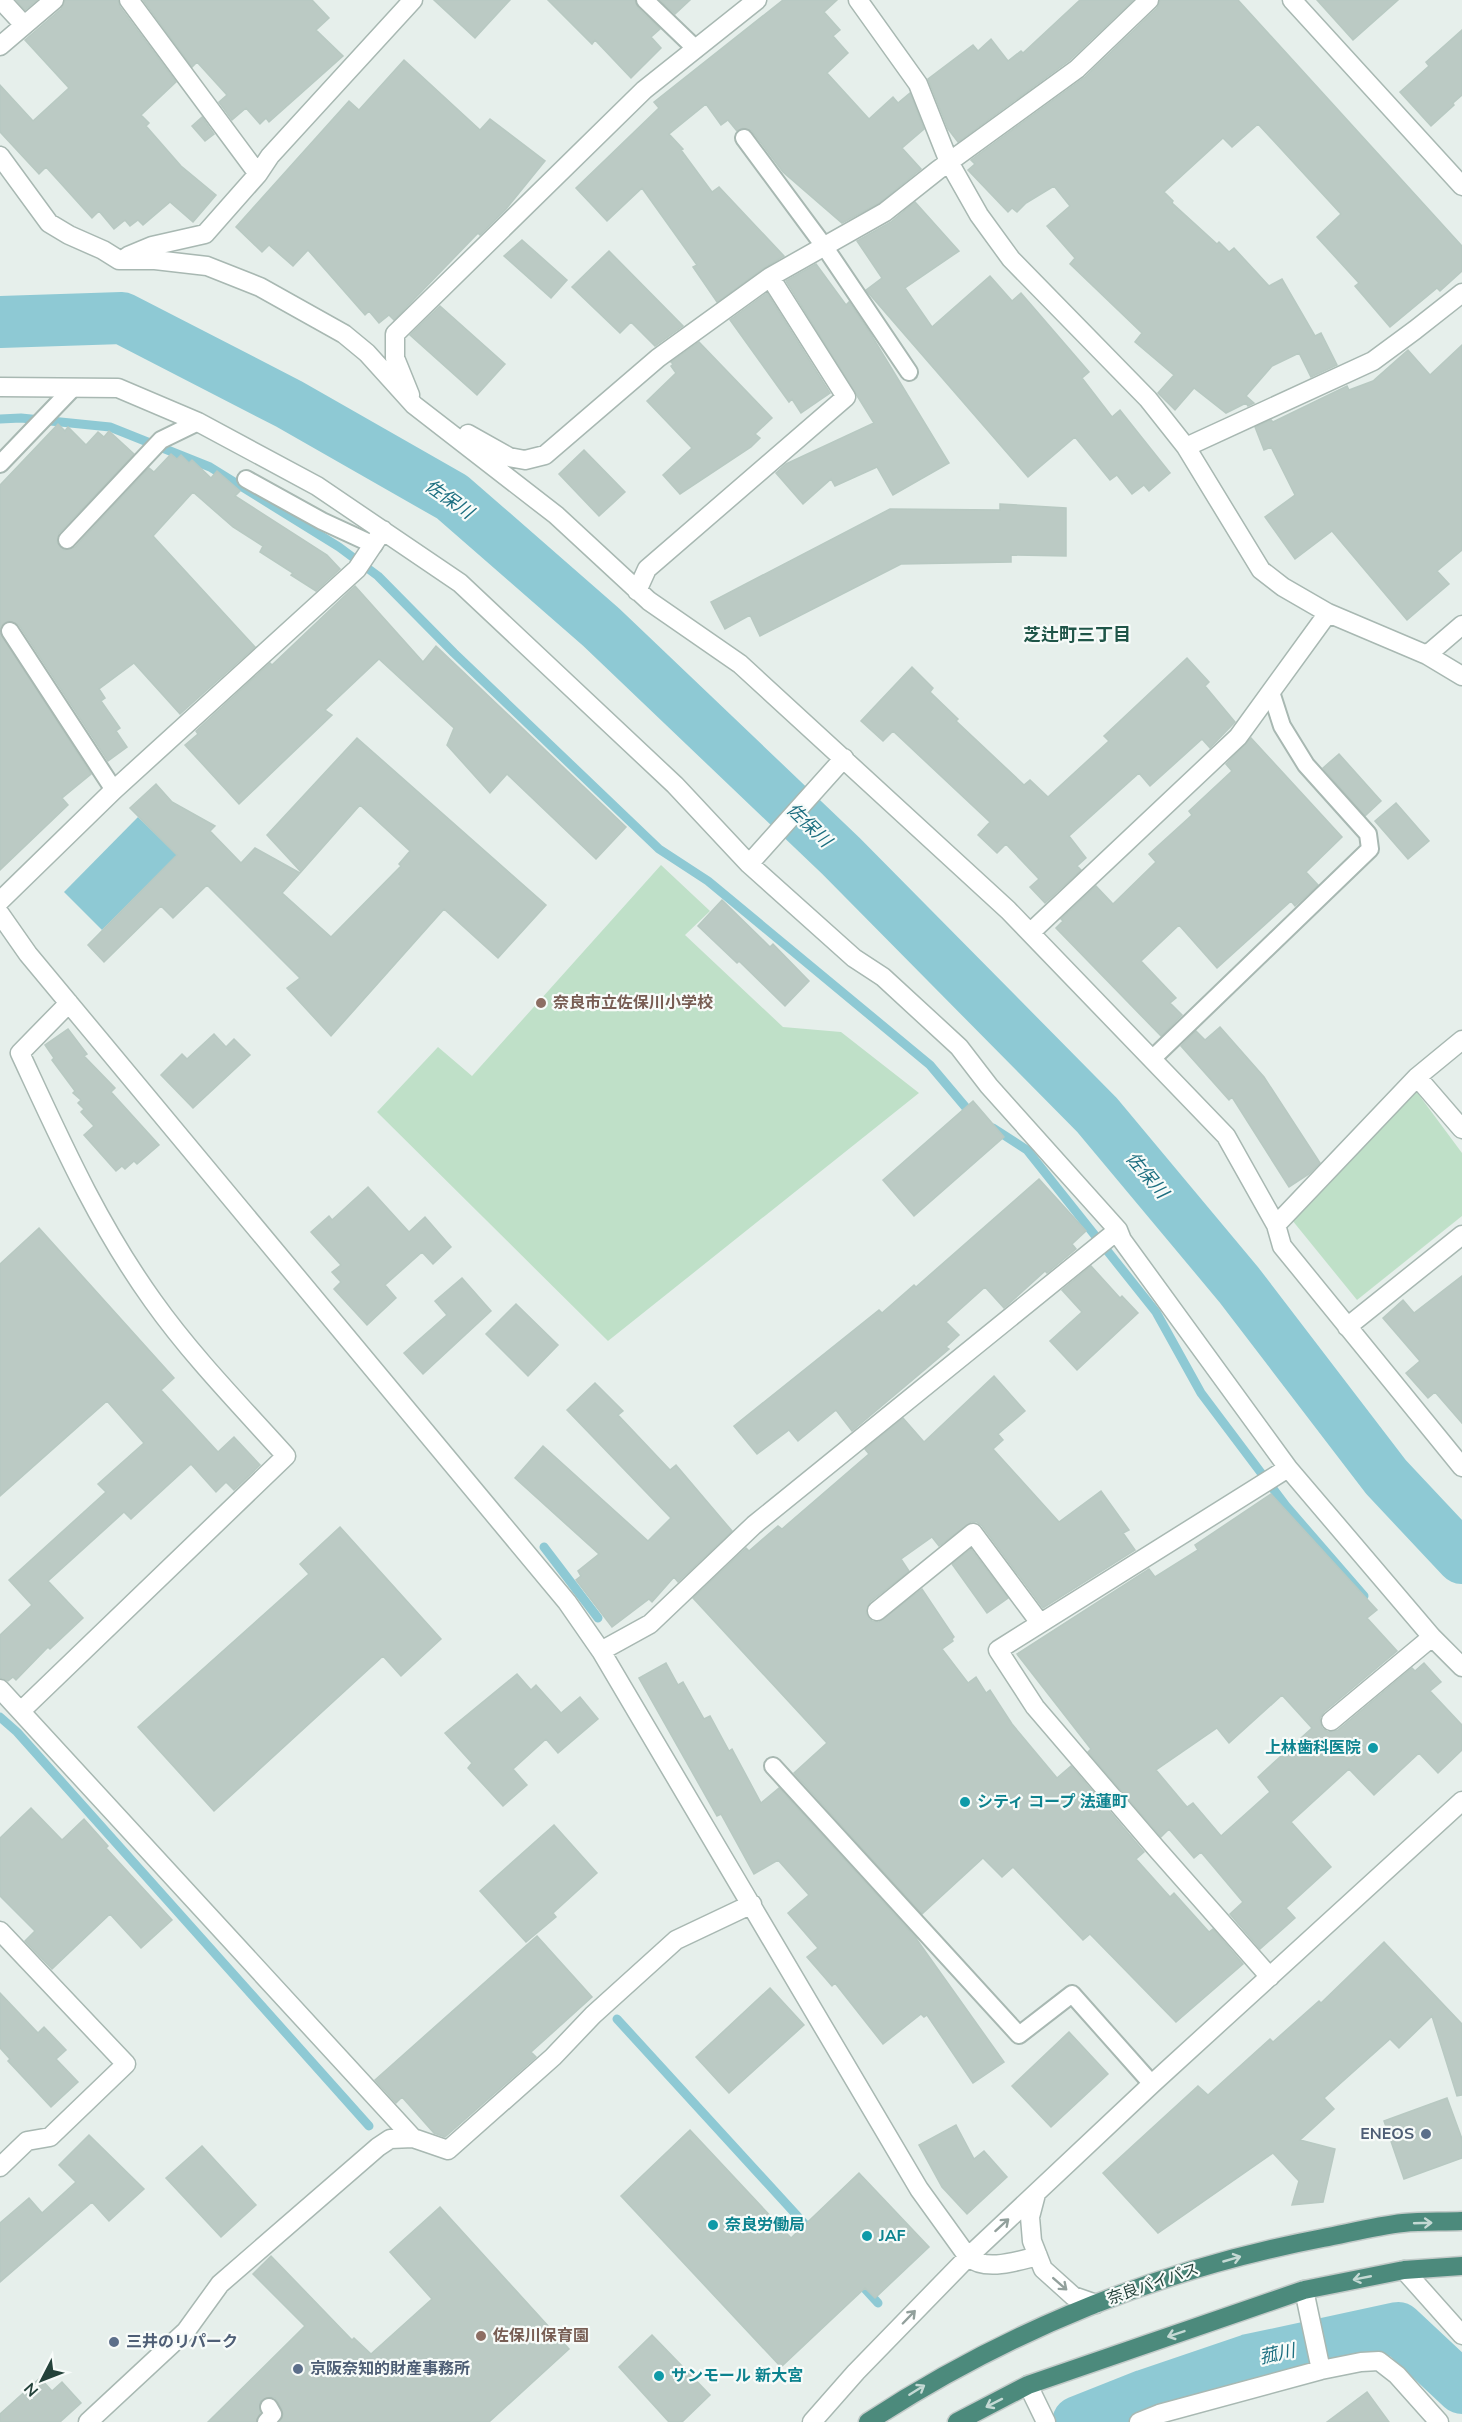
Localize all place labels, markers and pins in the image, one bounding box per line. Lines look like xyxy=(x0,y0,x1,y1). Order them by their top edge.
place label: 奈良市立佐保川小学校 xyxy=(553,992,713,1014)
marker: 奈良市立佐保川小学校 xyxy=(534,996,548,1010)
place label: 上林歯科医院 xyxy=(1265,1737,1361,1759)
marker: 上林歯科医院 xyxy=(1366,1741,1380,1755)
place label: シティ コープ 法蓮町 xyxy=(977,1791,1128,1813)
marker: シティ コープ 法蓮町 xyxy=(958,1795,972,1809)
place label: ENEOS xyxy=(1360,2123,1414,2145)
marker: ENEOS xyxy=(1419,2127,1433,2141)
place label: 奈良労働局 xyxy=(725,2214,805,2236)
marker: 奈良労働局 xyxy=(706,2218,720,2232)
place label: JAF xyxy=(878,2225,906,2247)
marker: JAF xyxy=(860,2229,874,2243)
place label: 佐保川保育園 xyxy=(492,2325,589,2347)
marker: 佐保川保育園 xyxy=(474,2329,488,2343)
place label: 三井のリパーク xyxy=(126,2331,238,2353)
marker: 三井のリパーク xyxy=(107,2335,121,2349)
place label: 京阪奈知的財産事務所 xyxy=(310,2358,470,2380)
marker: 京阪奈知的財産事務所 xyxy=(291,2362,305,2376)
place label: サンモール 新大宮 xyxy=(671,2365,803,2387)
marker: サンモール 新大宮 xyxy=(652,2369,666,2383)

